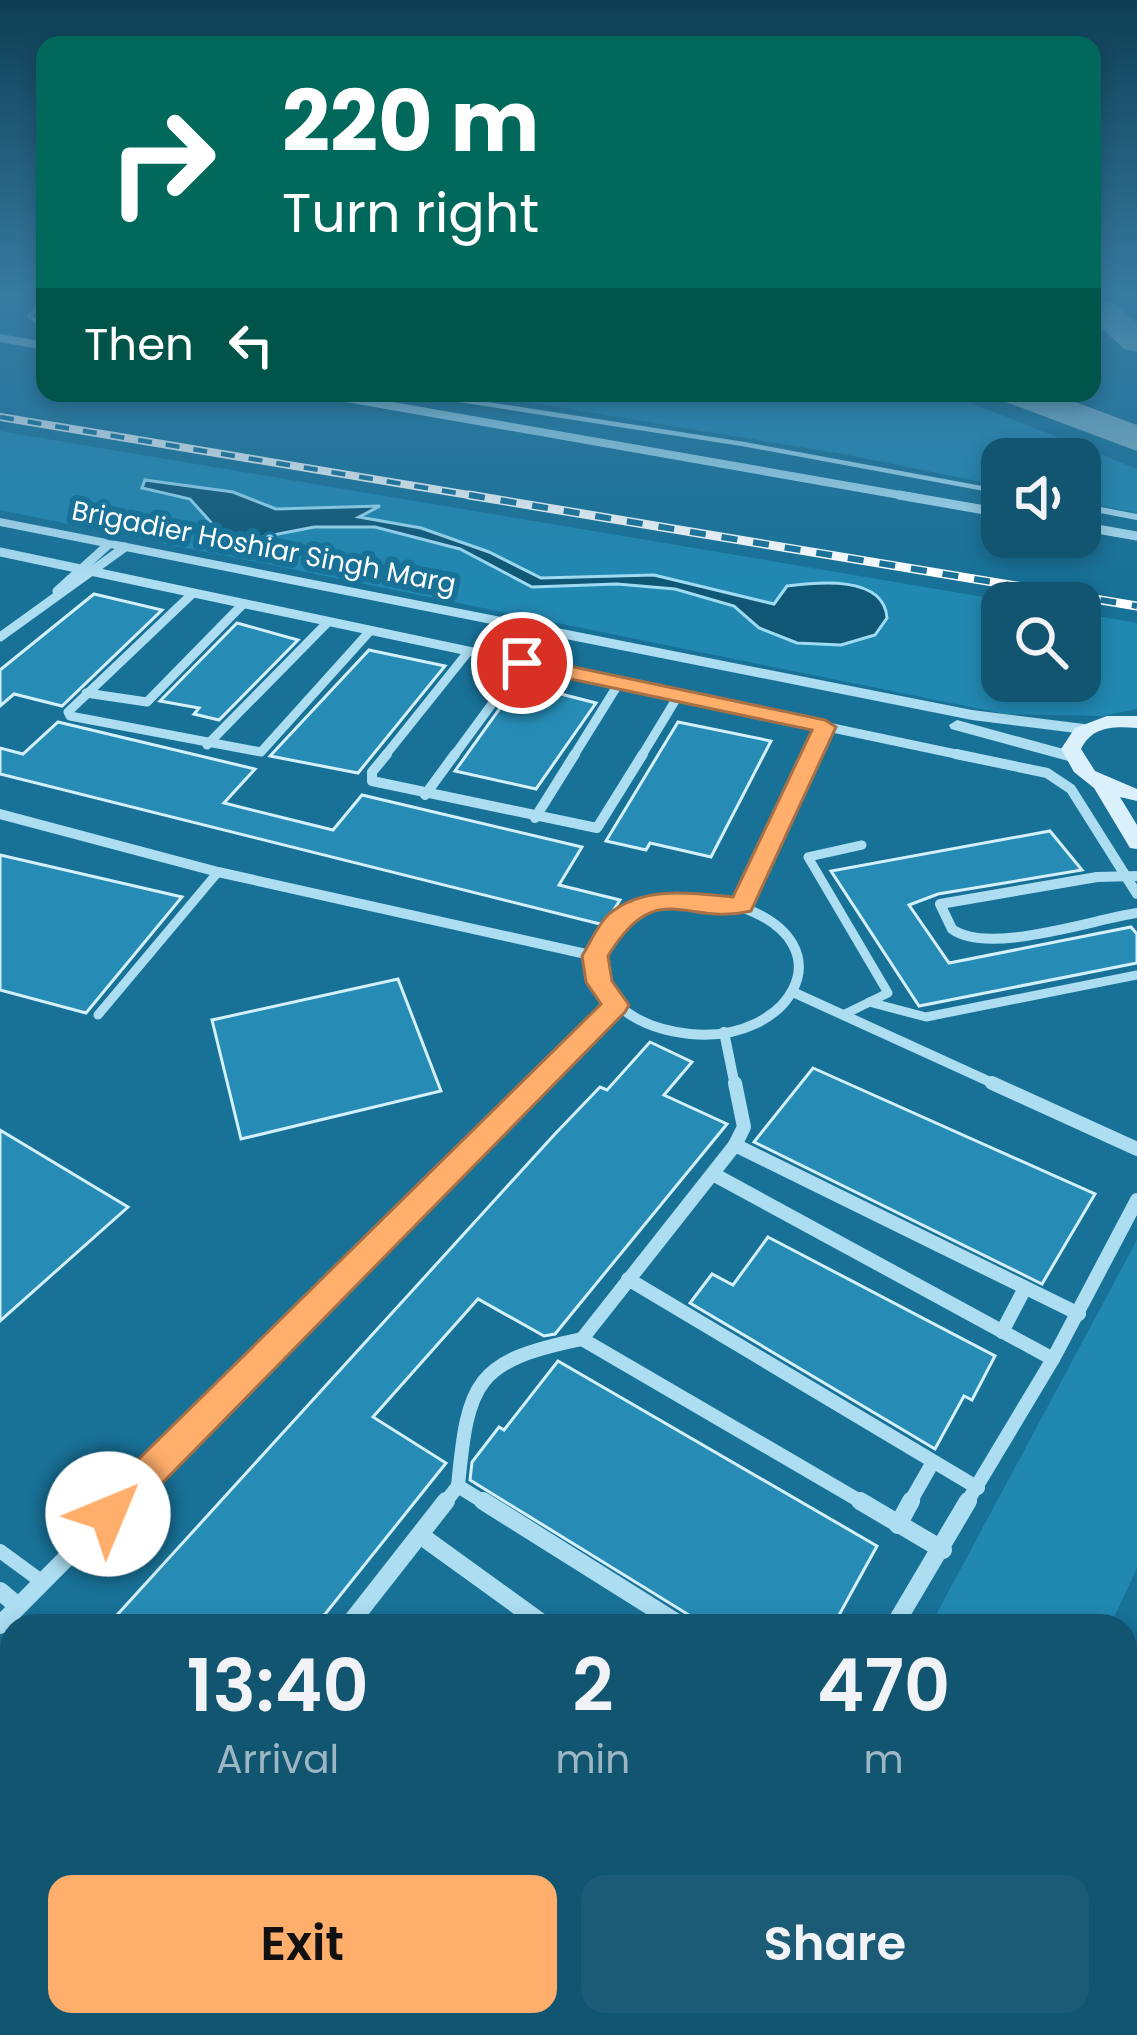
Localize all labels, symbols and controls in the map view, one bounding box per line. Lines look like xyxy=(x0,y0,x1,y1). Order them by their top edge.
text: 220 m xyxy=(282,63,539,180)
icon: right xyxy=(84,84,240,240)
text: Turn right xyxy=(282,175,539,251)
icon: left xyxy=(218,312,284,378)
text: Then xyxy=(84,313,194,376)
map controls xyxy=(981,438,1101,702)
button: sound xyxy=(981,438,1101,558)
street label: Brigadier Hoshiar Singh Marg xyxy=(69,492,459,602)
button: search xyxy=(981,582,1101,702)
pin xyxy=(471,612,573,714)
icon: arrive xyxy=(489,630,555,696)
position arrow xyxy=(45,1451,171,1577)
text: 13:40 xyxy=(187,1635,369,1736)
text: 2 xyxy=(572,1635,613,1736)
text: 470 xyxy=(817,1635,950,1736)
text: Arrival xyxy=(216,1732,339,1787)
text: min xyxy=(555,1732,630,1787)
text: m xyxy=(863,1732,904,1787)
button: Exit xyxy=(48,1875,557,2013)
button: Share xyxy=(581,1875,1089,2013)

